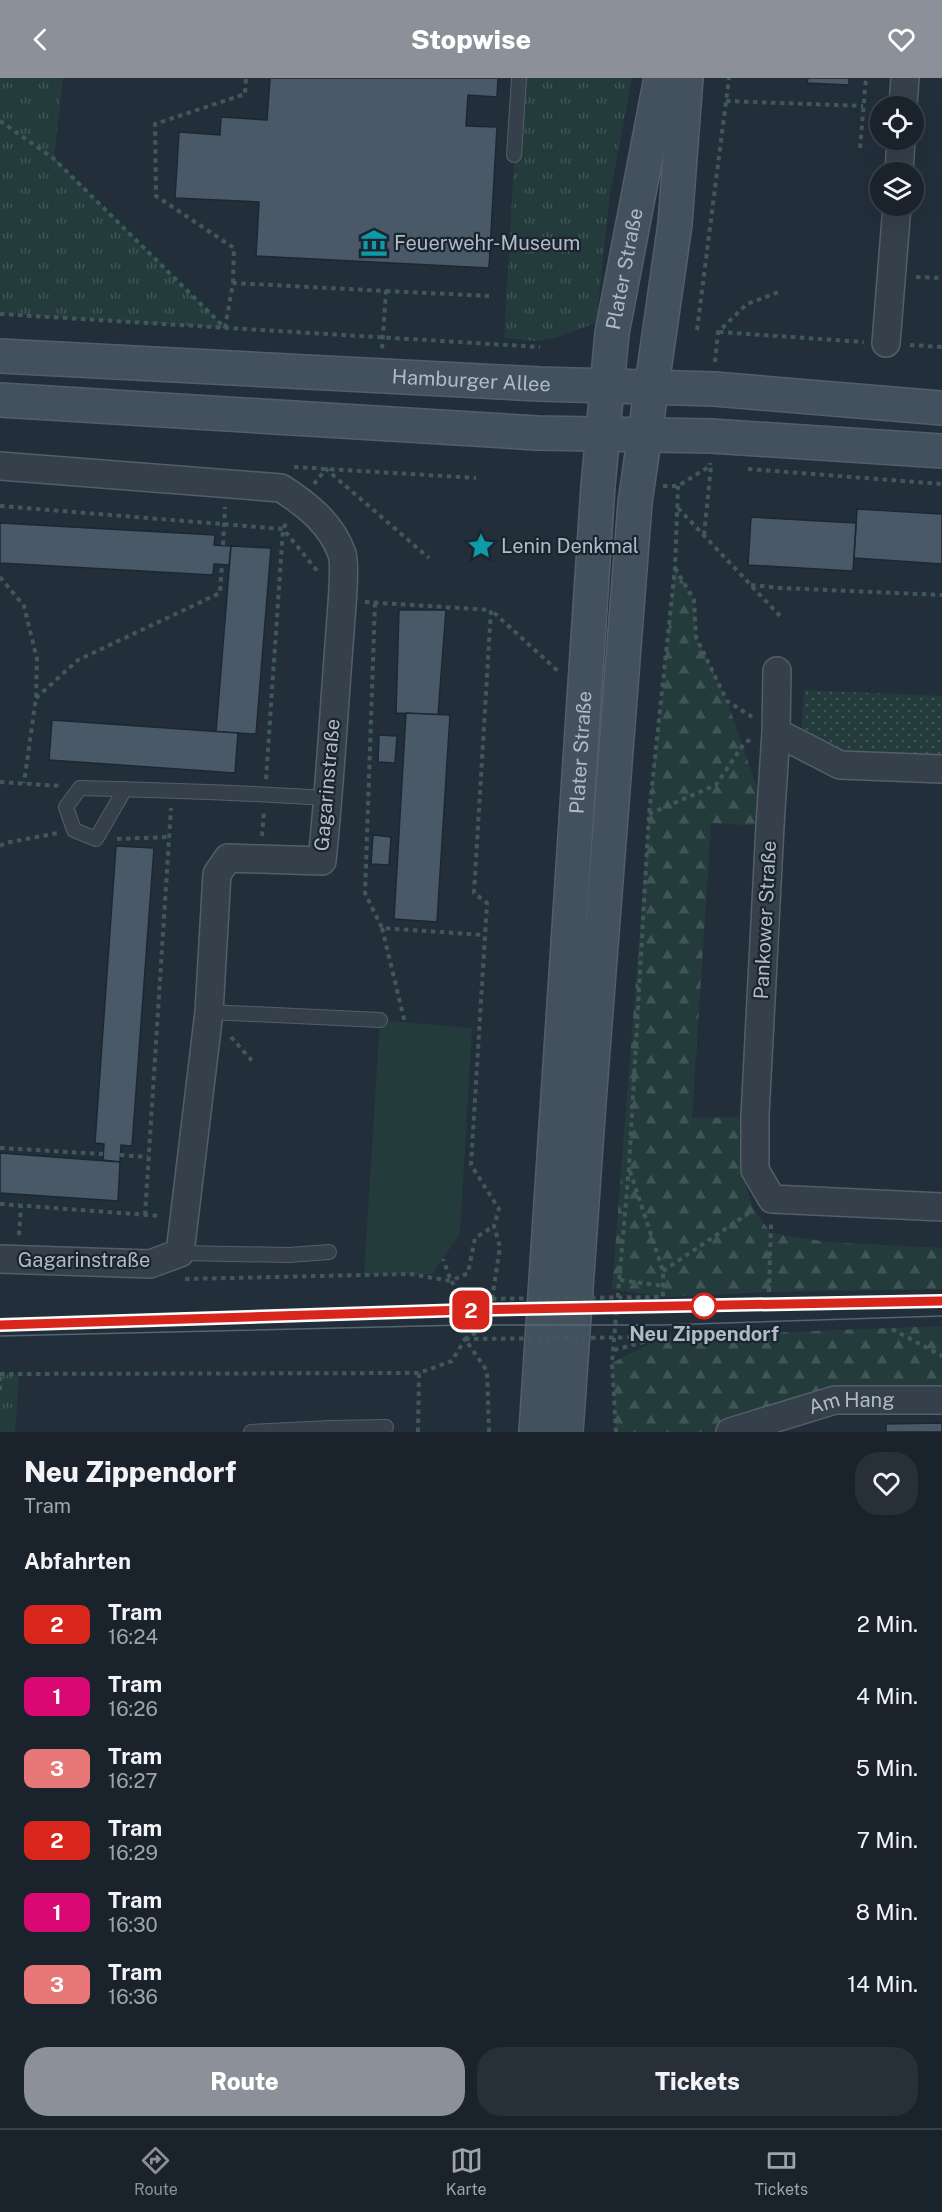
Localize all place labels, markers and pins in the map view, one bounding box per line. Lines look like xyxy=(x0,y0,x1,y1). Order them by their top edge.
museum icon: Feuerwehr-Museum xyxy=(359,228,389,258)
place label: Feuerwehr-Museum xyxy=(394,231,580,255)
place icon: Lenin Denkmal xyxy=(466,531,496,561)
place label: Lenin Denkmal xyxy=(501,534,639,558)
marker: Neu Zippendorf xyxy=(691,1293,717,1319)
place label: Neu Zippendorf xyxy=(629,1322,779,1346)

